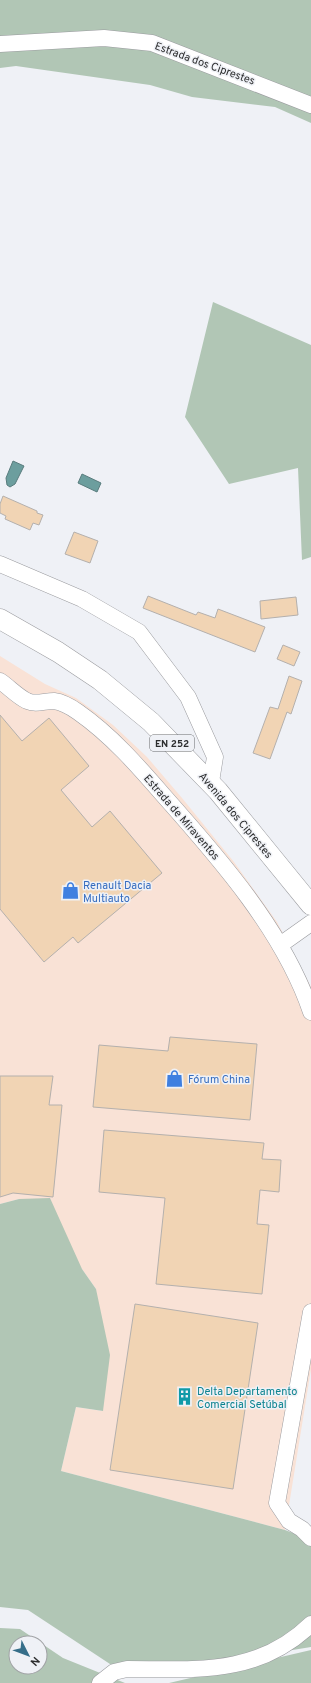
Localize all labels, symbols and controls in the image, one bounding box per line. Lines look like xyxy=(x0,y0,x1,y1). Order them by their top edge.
street label: Estrada dos Ciprestes xyxy=(153,39,257,89)
road number: EN 252 xyxy=(150,735,194,751)
street label: Avenida dos Ciprestes xyxy=(195,770,275,861)
street label: Estrada de Miraventos xyxy=(140,772,222,863)
place label: Renault Dacia Multiauto xyxy=(83,879,151,906)
shop icon: Renault Dacia Multiauto xyxy=(60,881,80,901)
shop icon: Fórum China xyxy=(165,1069,185,1089)
place label: Fórum China xyxy=(188,1073,250,1087)
place label: Delta Departamento Comercial Setúbal xyxy=(197,1385,297,1412)
building icon: Delta Departamento Comercial Setúbal xyxy=(174,1387,194,1407)
north arrow xyxy=(8,1635,48,1675)
text: N xyxy=(27,1653,43,1669)

